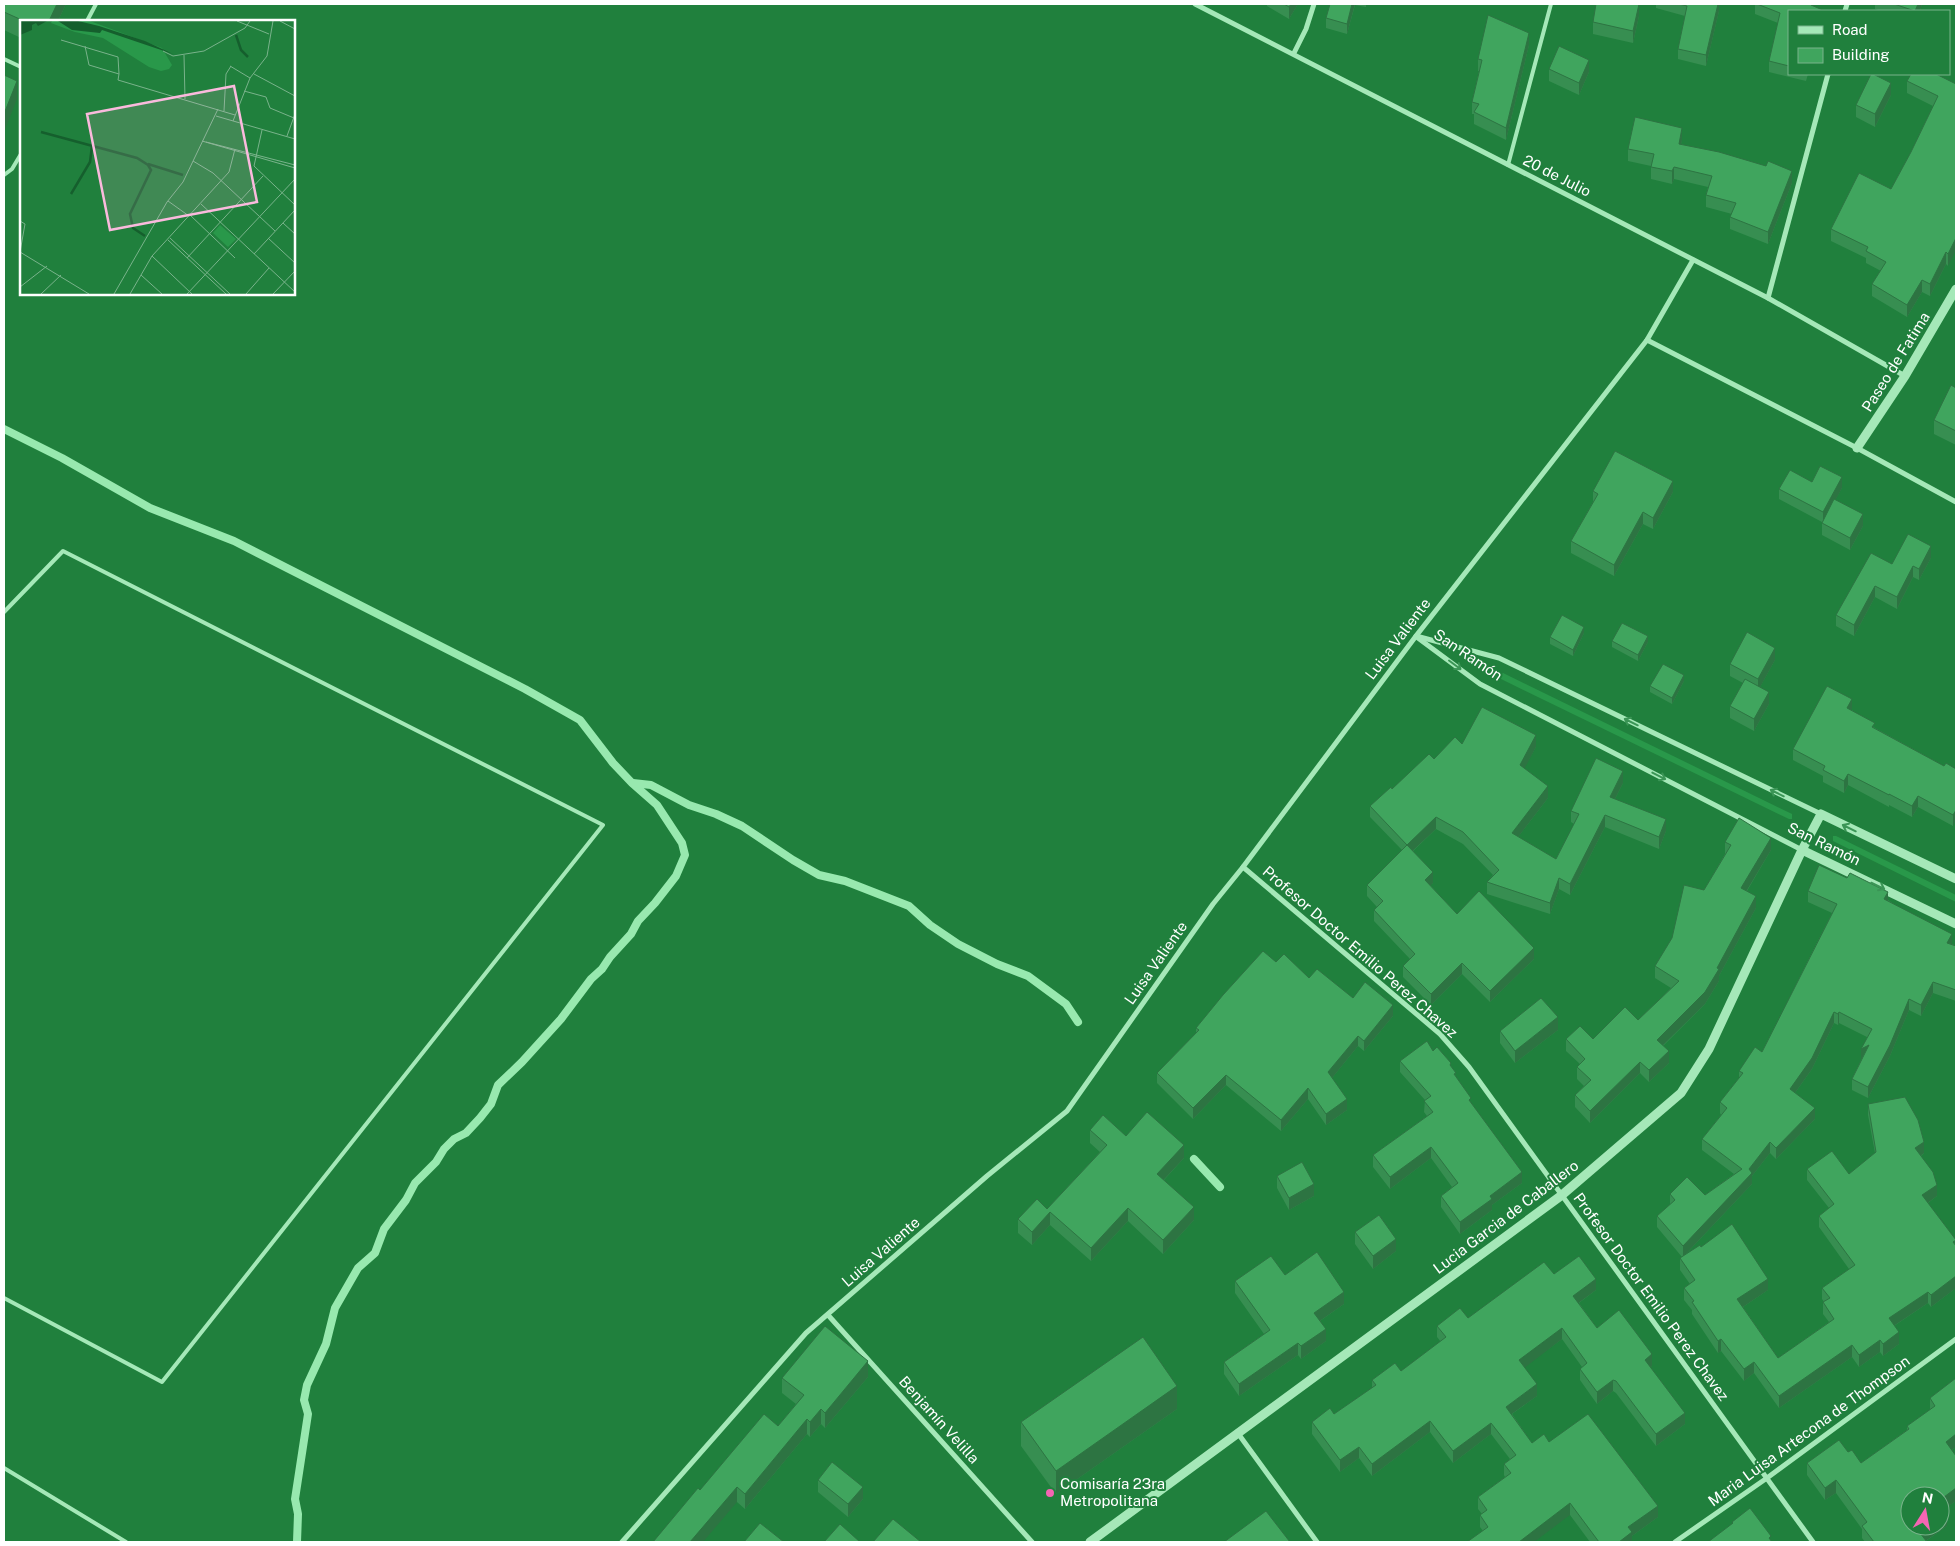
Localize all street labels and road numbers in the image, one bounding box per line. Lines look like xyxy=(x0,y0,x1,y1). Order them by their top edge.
street label: 20 de Julio xyxy=(1520,151,1594,200)
street label: Paseo de Fatima xyxy=(1858,309,1933,415)
street label: Luisa Valiente xyxy=(1362,595,1434,683)
street label: San Ramón xyxy=(1431,625,1506,684)
street label: San Ramón xyxy=(1785,819,1863,869)
street label: Profesor Doctor Emilio Perez Chavez xyxy=(1259,862,1461,1041)
street label: Luisa Valiente xyxy=(1121,918,1190,1007)
street label: Lucia Garcia de Caballero xyxy=(1430,1156,1582,1277)
street label: Profesor Doctor Emilio Perez Chavez xyxy=(1570,1190,1733,1404)
street label: Luisa Valiente xyxy=(838,1213,923,1290)
street label: Maria Luisa Artecona de Thompson xyxy=(1705,1352,1913,1509)
street label: Benjamín Velilla xyxy=(896,1373,983,1467)

